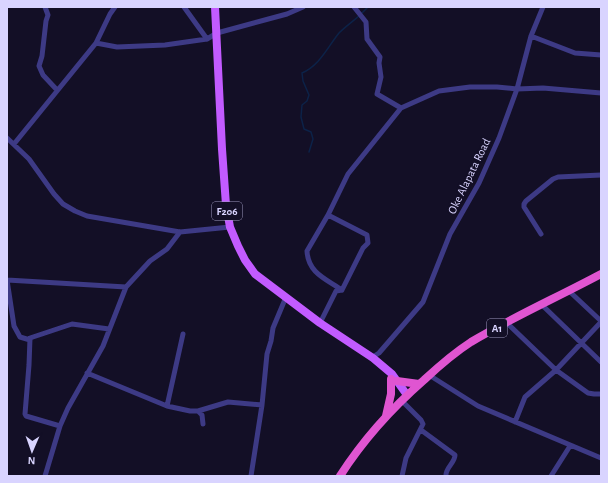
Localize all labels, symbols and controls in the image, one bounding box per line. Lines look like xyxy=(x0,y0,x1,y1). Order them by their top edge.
street label: Oke Alapata Road xyxy=(445,136,493,216)
road number: F206 xyxy=(212,202,242,220)
road number: A1 xyxy=(487,319,507,337)
north arrow xyxy=(12,431,52,471)
text: N xyxy=(28,455,36,466)

